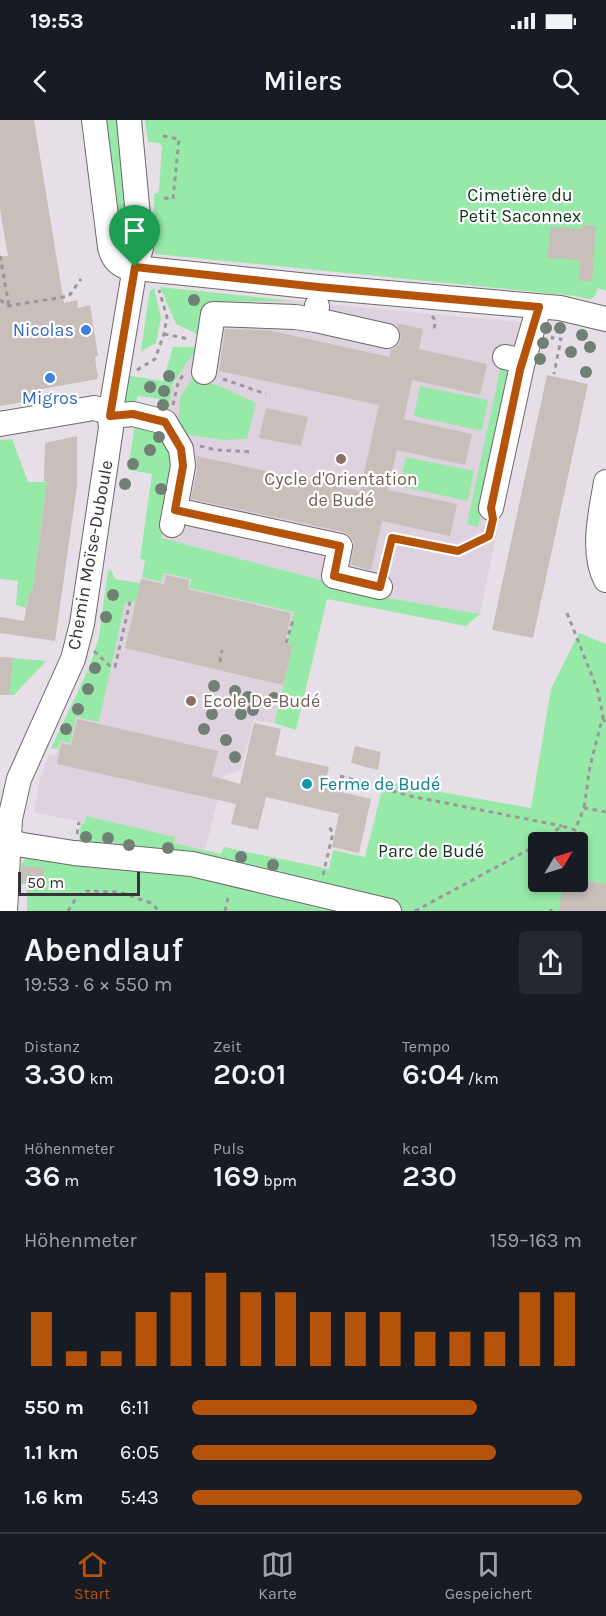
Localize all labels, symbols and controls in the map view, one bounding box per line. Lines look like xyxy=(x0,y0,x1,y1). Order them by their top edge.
text: 19:53 xyxy=(30,8,84,34)
icon: back xyxy=(24,65,57,98)
text: Milers xyxy=(264,65,342,97)
icon: search xyxy=(549,65,582,98)
park label: Cimetière du Petit Saconnex xyxy=(459,184,581,227)
pin xyxy=(109,205,160,267)
icon: arrive xyxy=(118,214,151,247)
place label: Nicolas xyxy=(13,319,74,341)
marker: Nicolas xyxy=(79,323,93,337)
marker: Migros xyxy=(43,371,57,385)
place label: Migros xyxy=(22,387,78,409)
marker: Cycle d'Orientation de Budé xyxy=(334,452,348,466)
street label: Chemin Moïse-Duboule xyxy=(62,458,118,652)
place label: Cycle d'Orientation de Budé xyxy=(264,468,418,511)
place label: Ecole De-Budé xyxy=(203,690,320,712)
marker: Ecole De-Budé xyxy=(184,694,198,708)
place label: Ferme de Budé xyxy=(319,773,440,795)
marker: Ferme de Budé xyxy=(300,777,314,791)
north arrow xyxy=(528,832,588,892)
map controls xyxy=(528,832,588,892)
park label: Parc de Budé xyxy=(378,840,484,862)
scale bar xyxy=(18,869,140,896)
text: 50 m xyxy=(27,873,64,892)
text: Abendlauf xyxy=(24,931,183,969)
button: share xyxy=(519,931,582,994)
text: 19:53 · 6 × 550 m xyxy=(24,973,172,996)
text: Distanz xyxy=(24,1037,80,1056)
text: Zeit xyxy=(213,1037,241,1056)
text: Tempo xyxy=(402,1037,450,1056)
text: 3.30 xyxy=(24,1056,86,1092)
text: 20:01 xyxy=(213,1056,287,1092)
text: 6:04 xyxy=(402,1056,464,1092)
text: km xyxy=(86,1069,113,1088)
text: /km xyxy=(464,1069,499,1088)
text: Höhenmeter xyxy=(24,1139,114,1158)
text: Puls xyxy=(213,1139,244,1158)
text: kcal xyxy=(402,1139,433,1158)
text: 36 xyxy=(24,1158,60,1194)
text: 169 xyxy=(213,1158,259,1194)
text: 230 xyxy=(402,1158,457,1194)
text: m xyxy=(60,1171,79,1190)
text: bpm xyxy=(259,1171,297,1190)
text: Höhenmeter xyxy=(24,1229,137,1252)
text: 159–163 m xyxy=(490,1229,582,1252)
text: 550 m xyxy=(24,1396,84,1419)
text: 6:11 xyxy=(120,1396,149,1419)
text: 1.1 km xyxy=(24,1441,78,1464)
text: 6:05 xyxy=(120,1441,159,1464)
text: 1.6 km xyxy=(24,1486,83,1509)
text: 5:43 xyxy=(120,1486,159,1509)
tab: Start xyxy=(74,1548,110,1603)
tab: Karte xyxy=(258,1548,297,1603)
tab: Gespeichert xyxy=(445,1548,532,1603)

